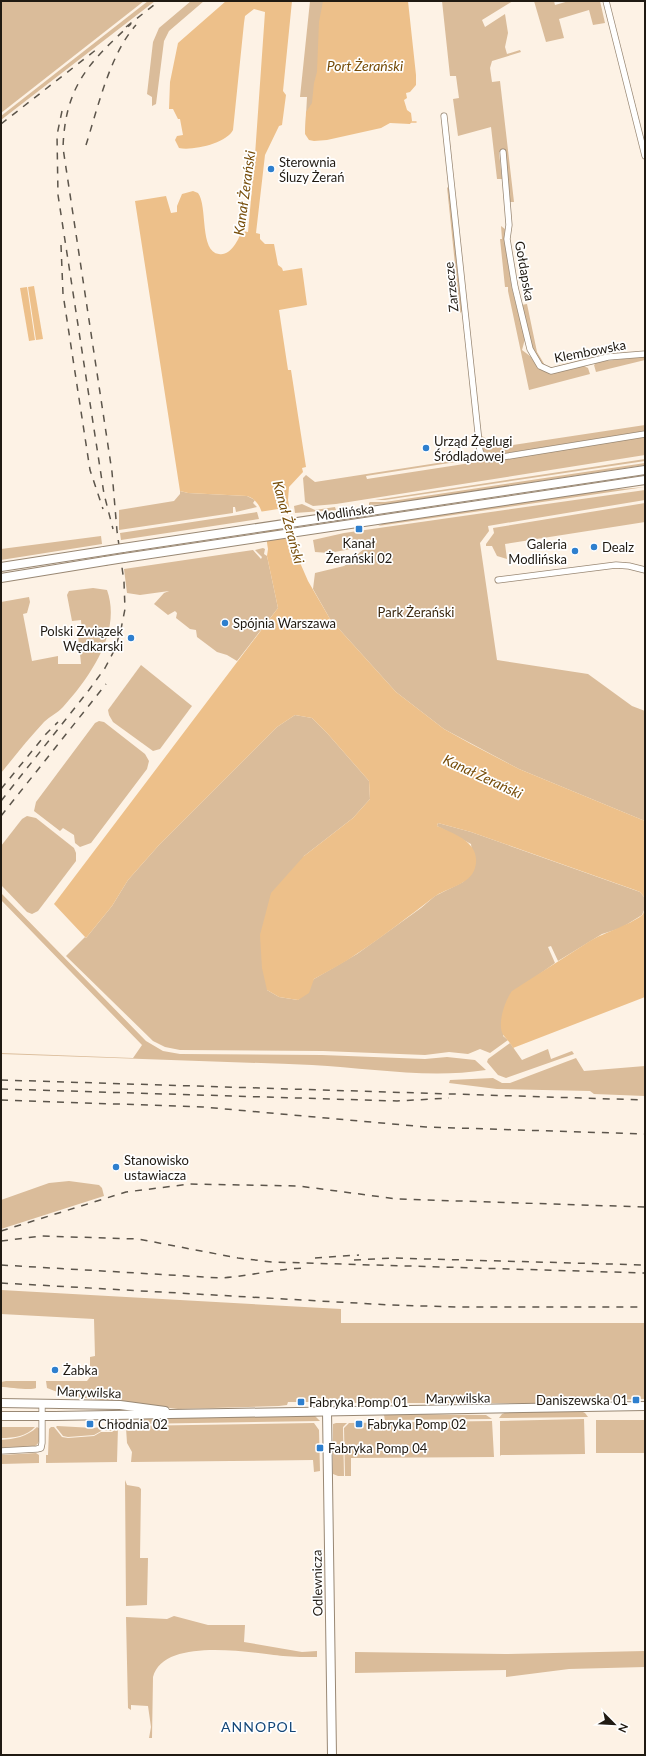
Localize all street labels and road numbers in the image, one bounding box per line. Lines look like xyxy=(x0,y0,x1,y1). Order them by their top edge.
street label: Gołdapska xyxy=(512,240,538,302)
street label: Zarzecze xyxy=(440,261,462,313)
street label: Klembowska xyxy=(553,336,627,366)
street label: Modlińska xyxy=(315,500,375,524)
street label: Marywilska xyxy=(56,1383,122,1401)
street label: Marywilska xyxy=(425,1389,491,1407)
street label: Odlewnicza xyxy=(308,1550,326,1616)

